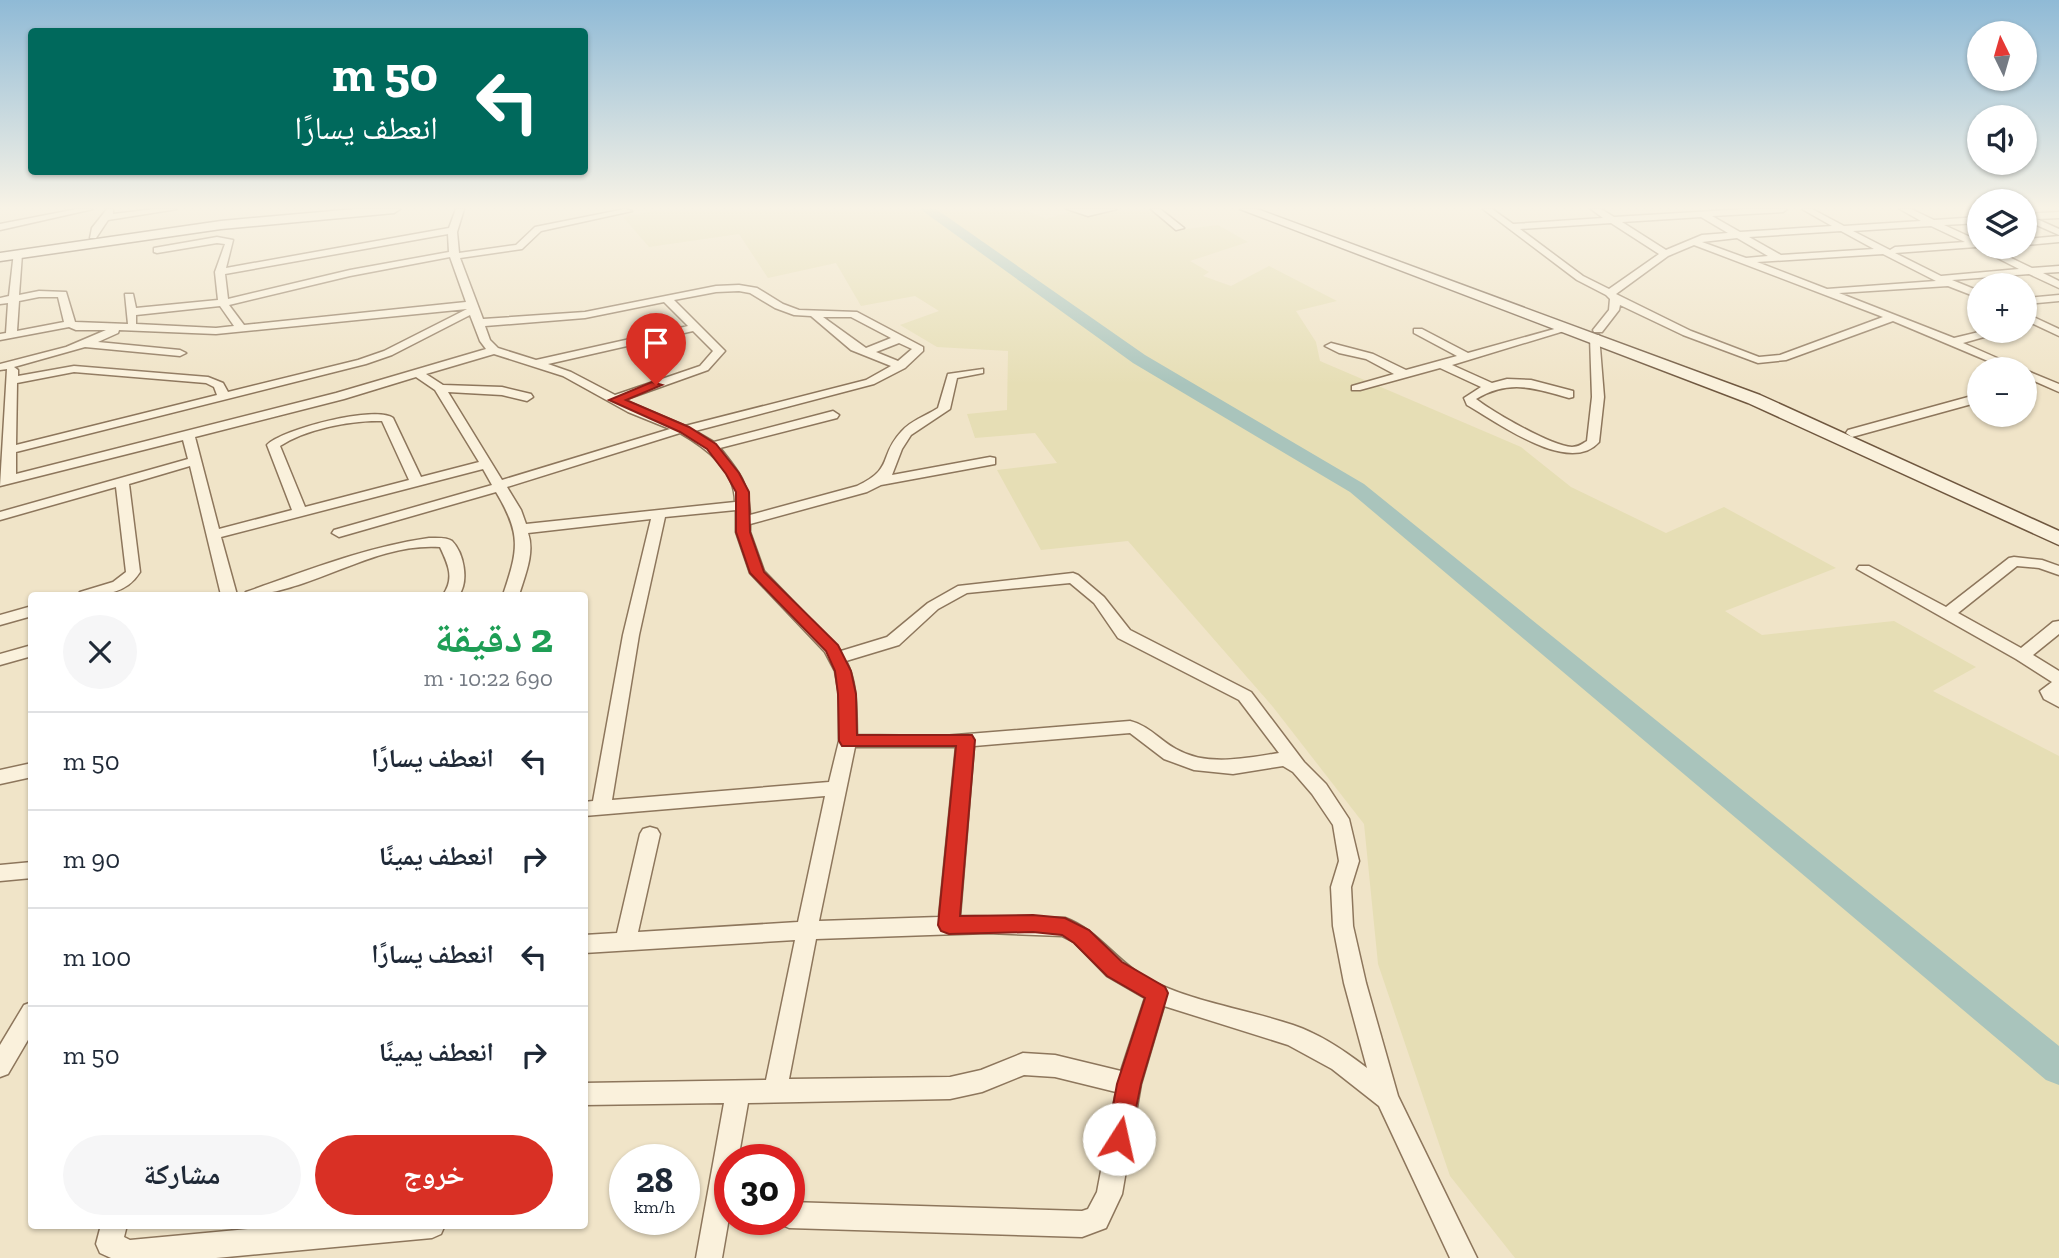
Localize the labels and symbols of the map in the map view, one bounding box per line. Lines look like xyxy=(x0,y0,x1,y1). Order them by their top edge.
north arrow xyxy=(1967,21,2037,91)
pin xyxy=(626,313,686,385)
position arrow xyxy=(1082,1102,1156,1176)
speed limit sign: 30 xyxy=(714,1144,805,1235)

